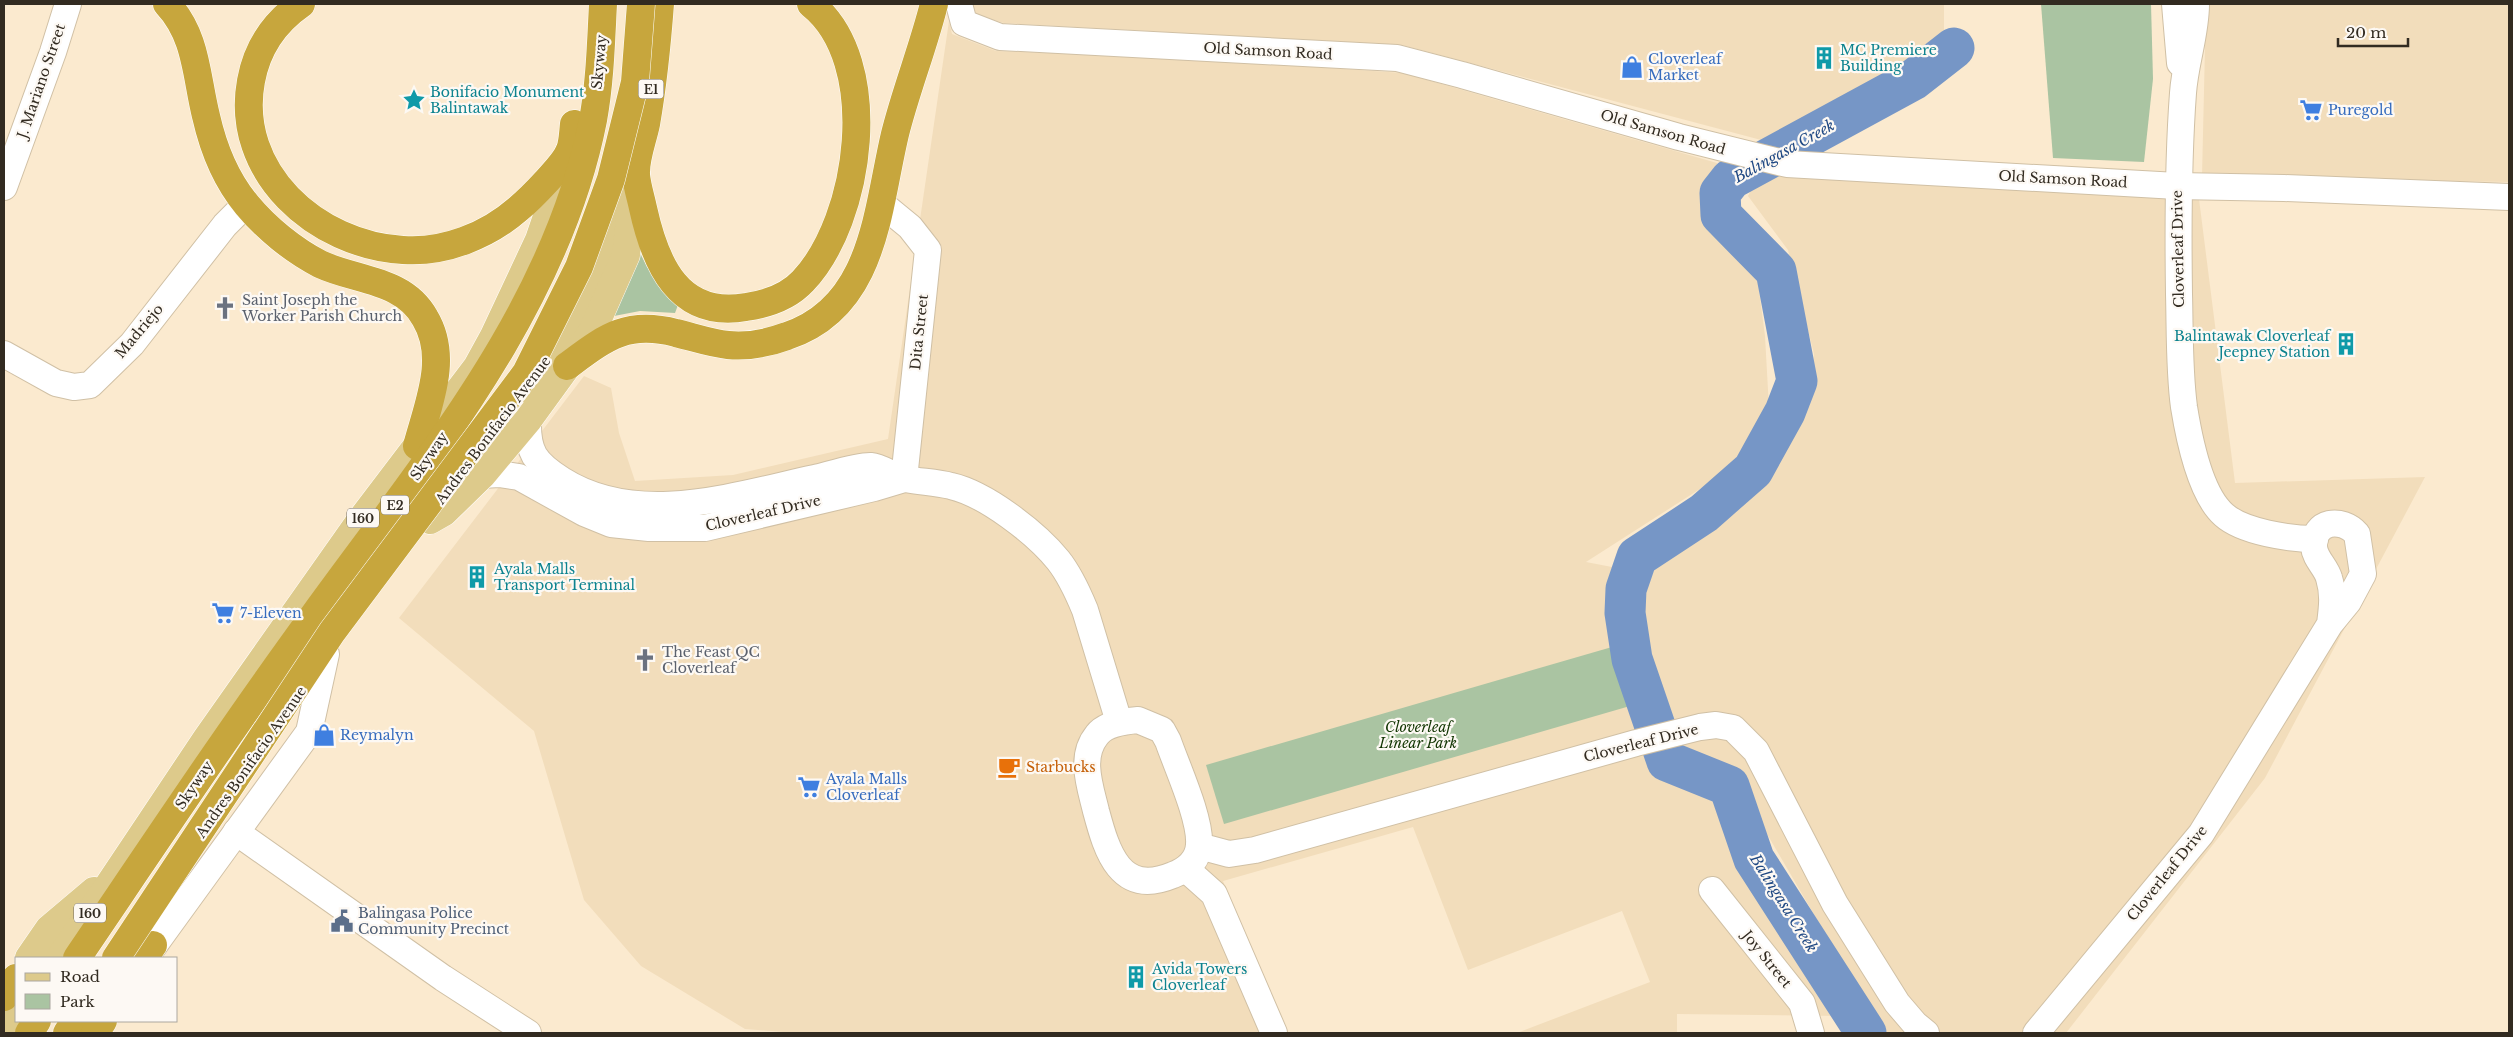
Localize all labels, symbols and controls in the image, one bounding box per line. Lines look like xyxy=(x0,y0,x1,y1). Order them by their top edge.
scale bar xyxy=(2338,15,2408,47)
street label: J. Mariano Street xyxy=(12,21,69,143)
text: 20 m xyxy=(2346,23,2386,42)
street label: Skyway xyxy=(588,34,610,90)
street label: Old Samson Road xyxy=(1203,39,1334,63)
place label: MC Premiere Building xyxy=(1840,41,1937,75)
building icon: MC Premiere Building xyxy=(1811,45,1837,71)
place label: Cloverleaf Market xyxy=(1648,50,1724,84)
shop icon: Cloverleaf Market xyxy=(1619,54,1645,80)
road number: E1 xyxy=(638,80,664,98)
place label: Bonifacio Monument Balintawak xyxy=(430,83,585,117)
place icon: Bonifacio Monument Balintawak xyxy=(401,87,427,113)
supermarket icon: Puregold xyxy=(2298,97,2324,123)
place label: Puregold xyxy=(2328,101,2394,119)
street label: Old Samson Road xyxy=(1598,106,1728,159)
water label: Balingasa Creek xyxy=(1729,115,1838,187)
street label: Old Samson Road xyxy=(1998,167,2129,191)
street label: Cloverleaf Drive xyxy=(2168,190,2188,308)
place label: Saint Joseph the Worker Parish Church xyxy=(241,291,403,325)
street label: Dita Street xyxy=(906,292,932,371)
church icon: Saint Joseph the Worker Parish Church xyxy=(212,295,238,321)
street label: Madriejo xyxy=(111,300,167,362)
place label: Balintawak Cloverleaf Jeepney Station xyxy=(2174,327,2332,361)
building icon: Balintawak Cloverleaf Jeepney Station xyxy=(2333,331,2359,357)
street label: Andres Bonifacio Avenue xyxy=(431,352,555,508)
street label: Skyway xyxy=(406,428,452,484)
street label: Cloverleaf Drive xyxy=(704,491,822,535)
road number: E2 xyxy=(381,496,409,514)
road number: 160 xyxy=(347,508,379,528)
place label: Ayala Malls Transport Terminal xyxy=(493,560,636,594)
building icon: Ayala Malls Transport Terminal xyxy=(464,564,490,590)
supermarket icon: 7-Eleven xyxy=(210,600,236,626)
place label: 7-Eleven xyxy=(240,604,302,622)
place label: The Feast QC Cloverleaf xyxy=(662,643,760,677)
church icon: The Feast QC Cloverleaf xyxy=(632,647,658,673)
street label: Andres Bonifacio Avenue xyxy=(191,683,310,842)
park label: Cloverleaf Linear Park xyxy=(1378,718,1457,752)
street label: Cloverleaf Drive xyxy=(1582,720,1700,766)
shop icon: Reymalyn xyxy=(311,722,337,748)
place label: Reymalyn xyxy=(340,726,414,744)
cafe icon: Starbucks xyxy=(996,754,1022,780)
street label: Skyway xyxy=(171,757,217,813)
place label: Starbucks xyxy=(1026,758,1096,776)
place label: Ayala Malls Cloverleaf xyxy=(825,770,907,804)
supermarket icon: Ayala Malls Cloverleaf xyxy=(796,774,822,800)
street label: Cloverleaf Drive xyxy=(2123,822,2211,924)
water label: Balingasa Creek xyxy=(1746,849,1822,956)
road number: 160 xyxy=(74,904,106,922)
place label: Balingasa Police Community Precinct xyxy=(358,904,510,938)
public building icon: Balingasa Police Community Precinct xyxy=(329,908,355,934)
street label: Joy Street xyxy=(1737,925,1796,992)
legend xyxy=(15,957,178,1022)
place label: Avida Towers Cloverleaf xyxy=(1151,960,1247,994)
building icon: Avida Towers Cloverleaf xyxy=(1123,964,1149,990)
text: Road xyxy=(60,967,100,986)
text: Park xyxy=(60,992,96,1011)

